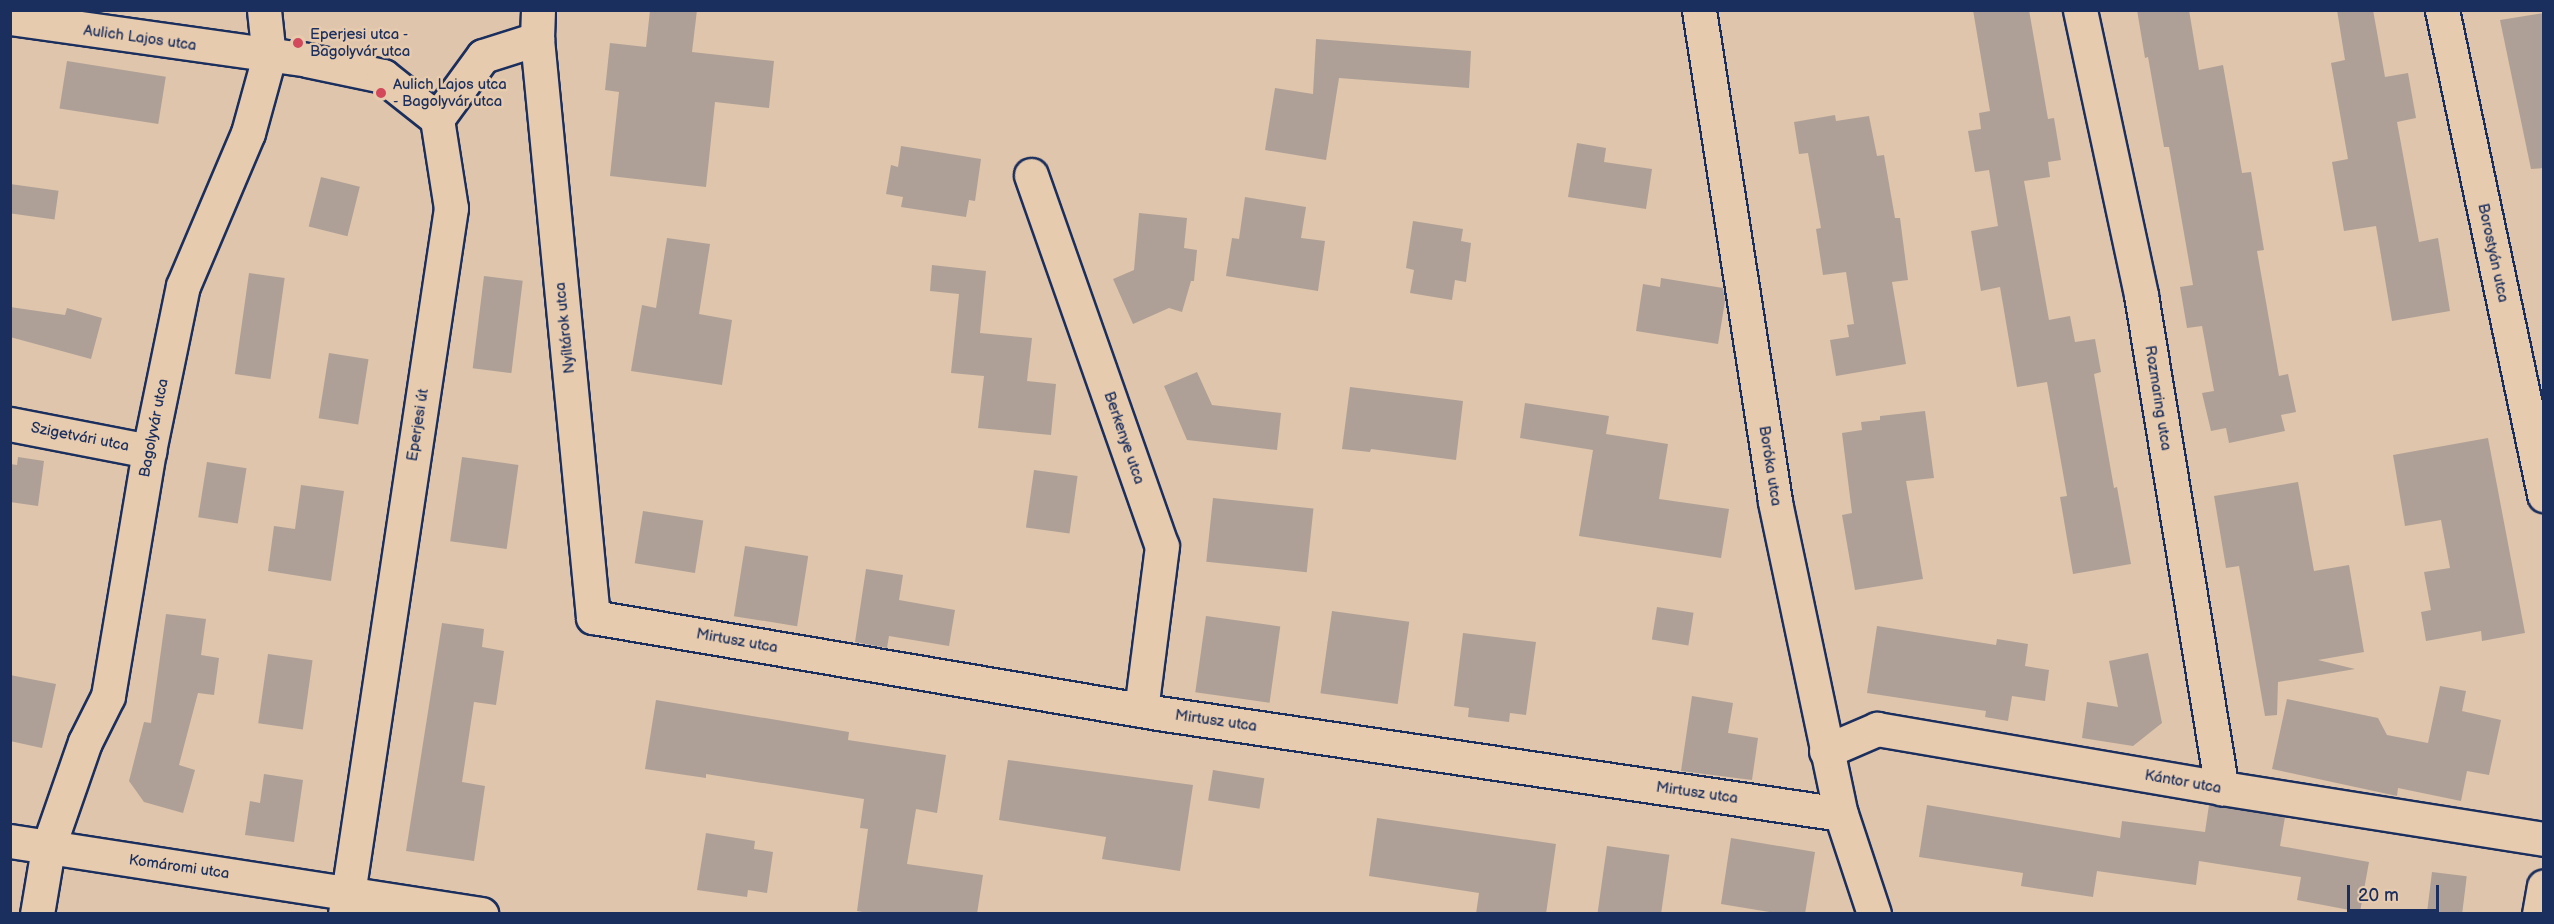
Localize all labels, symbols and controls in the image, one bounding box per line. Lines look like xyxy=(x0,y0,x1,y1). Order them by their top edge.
street label: Aulich Lajos utca xyxy=(82,21,198,55)
place label: Eperjesi utca - Bagolyvár utca xyxy=(310,25,410,60)
marker: Eperjesi utca - Bagolyvár utca xyxy=(291,36,305,50)
place label: Aulich Lajos utca - Bagolyvár utca xyxy=(393,75,507,110)
marker: Aulich Lajos utca - Bagolyvár utca xyxy=(374,86,388,100)
street label: Borostyán utca xyxy=(2474,202,2512,304)
street label: Nyíltárok utca xyxy=(551,282,579,374)
street label: Rozmaring utca xyxy=(2141,344,2175,452)
street label: Bagolyvár utca xyxy=(136,377,172,479)
street label: Eperjesi út xyxy=(403,387,433,463)
street label: Berkenye utca xyxy=(1100,389,1148,487)
street label: Szigetvári utca xyxy=(29,419,131,455)
street label: Boróka utca xyxy=(1755,425,1785,507)
street label: Mirtusz utca xyxy=(695,625,779,657)
street label: Mirtusz utca xyxy=(1174,706,1258,736)
street label: Kántor utca xyxy=(2143,766,2223,798)
street label: Mirtusz utca xyxy=(1655,778,1739,808)
street label: Komáromi utca xyxy=(127,851,231,883)
scale bar xyxy=(2350,873,2442,911)
text: 20 m xyxy=(2358,885,2399,906)

